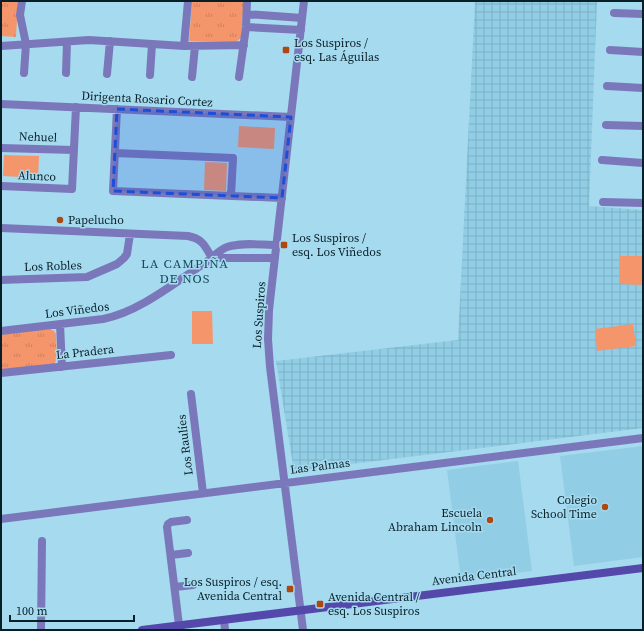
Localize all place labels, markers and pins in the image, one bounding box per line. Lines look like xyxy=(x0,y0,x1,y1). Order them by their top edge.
place label: Los Suspiros / esq. Las Águilas xyxy=(294,35,379,65)
marker: Los Suspiros / esq. Las Águilas xyxy=(281,45,291,55)
place label: Papelucho xyxy=(68,212,124,228)
marker: Papelucho xyxy=(55,215,65,225)
place label: Los Suspiros / esq. Los Viñedos xyxy=(292,230,381,260)
marker: Los Suspiros / esq. Los Viñedos xyxy=(279,240,289,250)
place label: Colegio School Time xyxy=(531,492,597,522)
marker: Colegio School Time xyxy=(600,502,610,512)
place label: Escuela Abraham Lincoln xyxy=(388,505,483,535)
marker: Escuela Abraham Lincoln xyxy=(485,515,495,525)
place label: Los Suspiros / esq. Avenida Central xyxy=(184,574,282,604)
marker: Los Suspiros / esq. Avenida Central xyxy=(285,584,295,594)
place label: Avenida Central / esq. Los Suspiros xyxy=(328,589,420,619)
marker: Avenida Central / esq. Los Suspiros xyxy=(315,599,325,609)

